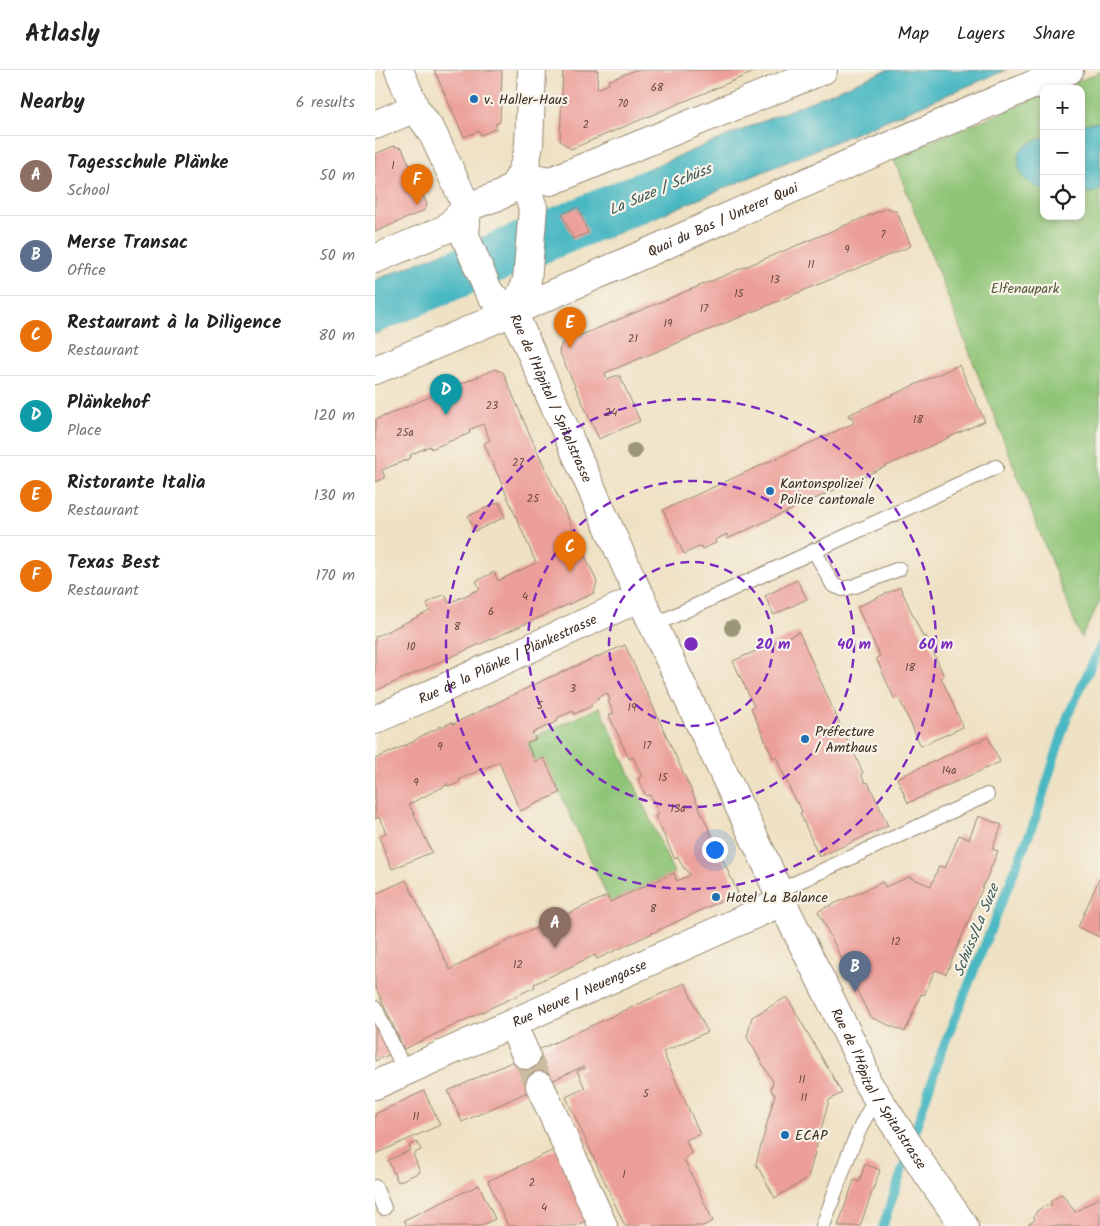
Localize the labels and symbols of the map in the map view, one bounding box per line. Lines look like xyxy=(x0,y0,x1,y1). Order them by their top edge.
house number: 68 xyxy=(651,79,664,97)
place label: v. Haller-Haus xyxy=(484,89,568,111)
marker: v. Haller-Haus xyxy=(468,93,480,105)
house number: 70 xyxy=(618,95,629,113)
house number: 2 xyxy=(583,116,589,134)
house number: 1 xyxy=(391,157,395,175)
water label: La Suze / Schüss xyxy=(605,157,717,222)
pin: F xyxy=(401,164,433,205)
street label: Quai du Bas / Unterer Quai xyxy=(644,177,803,263)
house number: 7 xyxy=(880,226,886,244)
house number: 9 xyxy=(844,241,850,259)
house number: 11 xyxy=(808,256,814,274)
house number: 13 xyxy=(770,271,780,289)
park label: Elfenaupark xyxy=(991,278,1060,300)
house number: 15 xyxy=(734,285,745,303)
house number: 17 xyxy=(700,300,709,318)
pin: E xyxy=(554,307,586,348)
street label: Rue de l'Hôpital / Spitalstrasse xyxy=(503,311,598,487)
house number: 19 xyxy=(664,315,673,333)
house number: 21 xyxy=(628,330,638,348)
pin: D xyxy=(430,374,462,415)
house number: 23 xyxy=(486,397,498,415)
house number: 24 xyxy=(605,404,617,422)
house number: 18 xyxy=(913,411,923,429)
house number: 25a xyxy=(396,424,414,442)
house number: 27 xyxy=(512,454,525,472)
place label: Kantonspolizei / Police cantonale xyxy=(780,473,875,511)
marker: Kantonspolizei / Police cantonale xyxy=(764,485,776,497)
house number: 25 xyxy=(527,490,540,508)
pin: C xyxy=(554,531,586,572)
house number: 4 xyxy=(522,588,528,606)
house number: 6 xyxy=(488,603,494,621)
street label: Rue de la Plänke / Plänkestrasse xyxy=(415,609,601,710)
house number: 8 xyxy=(454,618,461,636)
text: 20 m xyxy=(756,633,790,657)
text: 40 m xyxy=(837,633,871,657)
text: 60 m xyxy=(919,633,953,657)
centre of rings xyxy=(682,635,700,653)
house number: 10 xyxy=(407,638,416,656)
house number: 18 xyxy=(905,659,915,677)
house number: 3 xyxy=(570,680,576,698)
house number: 5 xyxy=(537,697,544,715)
house number: 19 xyxy=(628,699,637,717)
place label: Préfecture / Amthaus xyxy=(815,721,877,759)
marker: Préfecture / Amthaus xyxy=(799,733,811,745)
house number: 17 xyxy=(643,737,652,755)
house number: 9 xyxy=(437,738,443,756)
house number: 14a xyxy=(942,762,956,780)
house number: 15 xyxy=(658,769,669,787)
house number: 9 xyxy=(413,774,419,792)
house number: 13a xyxy=(671,800,685,818)
your location xyxy=(702,837,728,863)
water label: Schüss/La Suze xyxy=(947,879,1007,980)
place label: Hotel La Balance xyxy=(726,887,828,909)
marker: Hotel La Balance xyxy=(710,891,722,903)
house number: 8 xyxy=(650,900,657,918)
pin: A xyxy=(539,907,571,948)
house number: 12 xyxy=(891,933,901,951)
pin: B xyxy=(839,951,871,992)
street label: Rue Neuve / Neuengasse xyxy=(509,954,651,1034)
house number: 12 xyxy=(513,956,523,974)
street label: Rue de l'Hôpital / Spitalstrasse xyxy=(824,1005,932,1175)
house number: 11 xyxy=(799,1071,805,1089)
house number: 5 xyxy=(643,1085,650,1103)
house number: 11 xyxy=(801,1089,807,1107)
house number: 11 xyxy=(413,1108,419,1126)
place label: ECAP xyxy=(795,1125,828,1147)
marker: ECAP xyxy=(779,1129,791,1141)
house number: 1 xyxy=(622,1166,626,1184)
house number: 2 xyxy=(529,1174,535,1192)
house number: 4 xyxy=(541,1199,547,1217)

